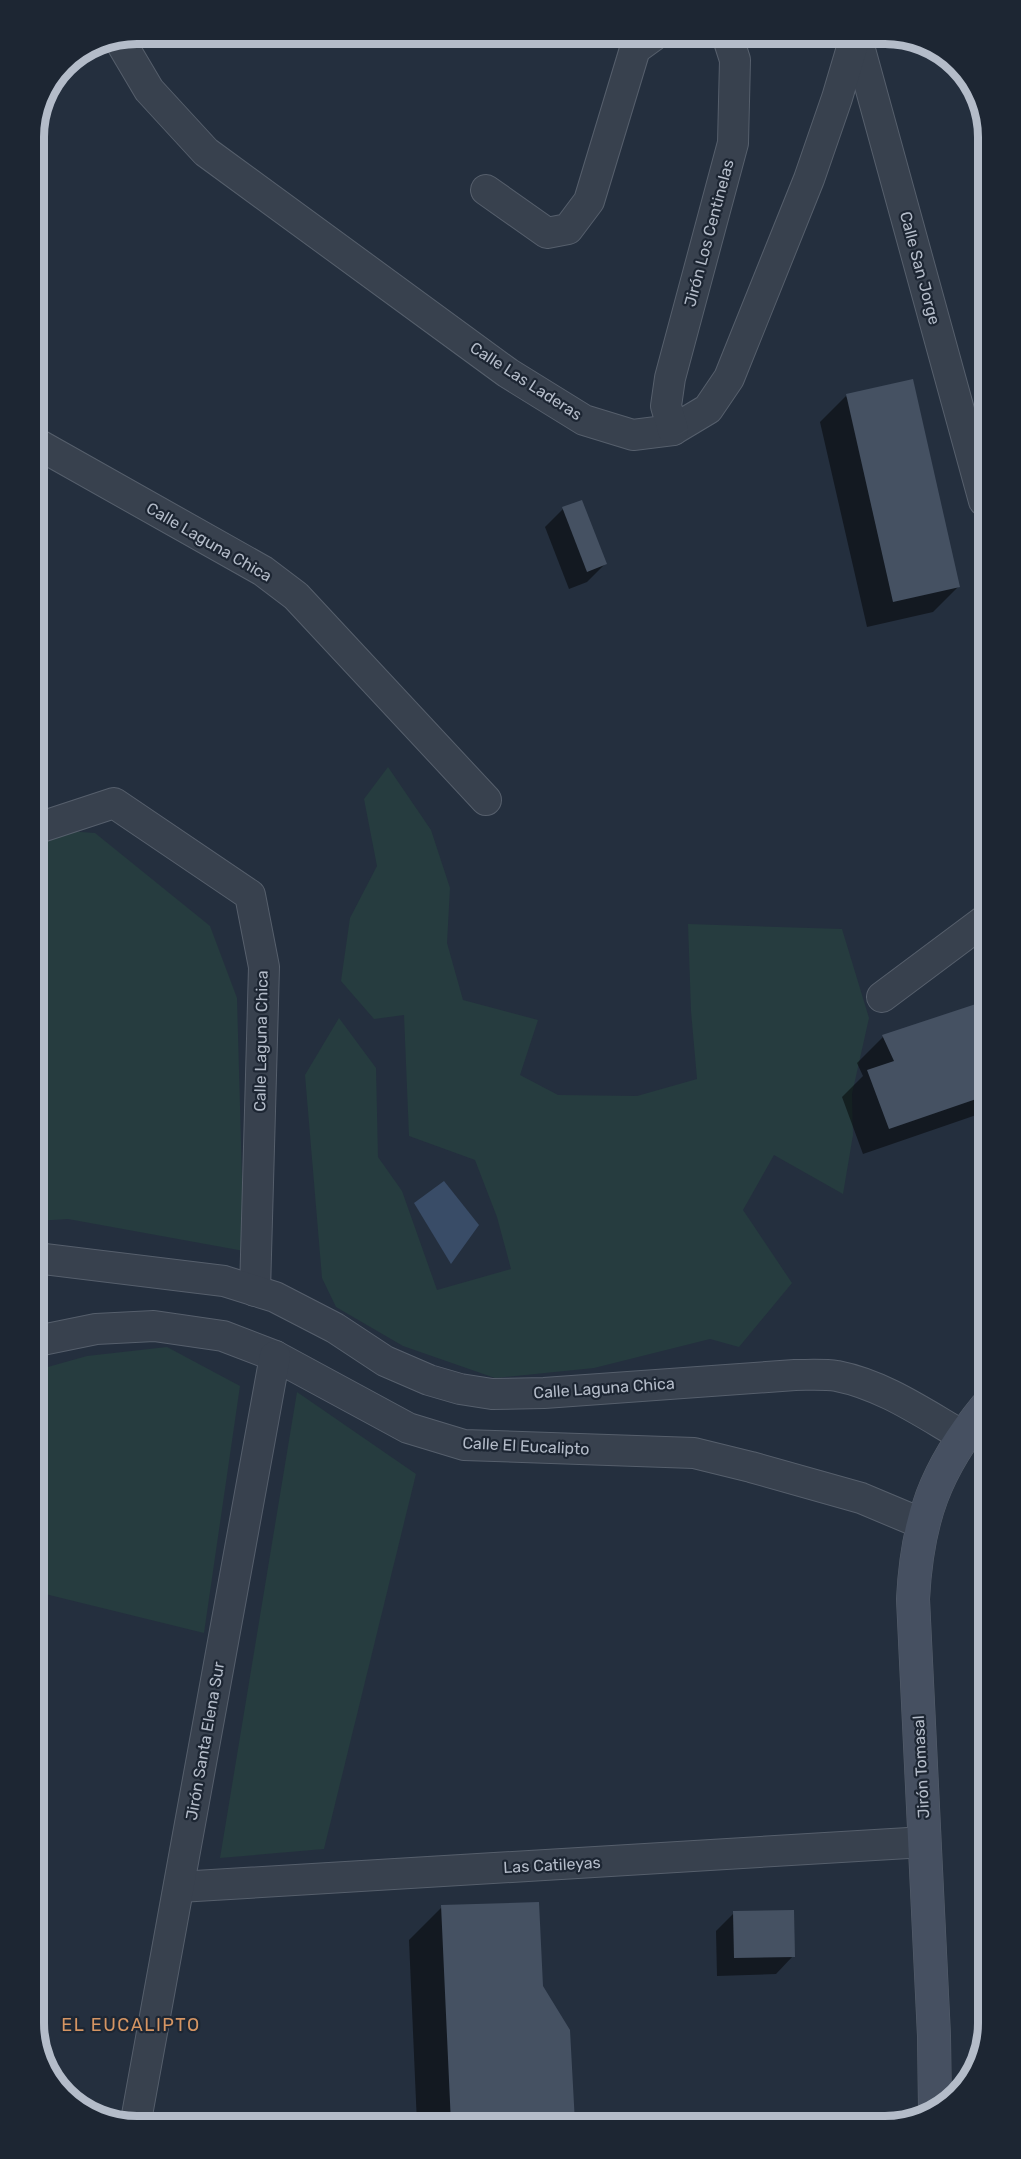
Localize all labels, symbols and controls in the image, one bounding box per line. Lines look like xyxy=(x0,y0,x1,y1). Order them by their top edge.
street label: Jirón Los Centinelas xyxy=(680,157,738,309)
street label: Calle San Jorge xyxy=(896,209,944,327)
street label: Calle Las Laderas xyxy=(467,338,585,424)
street label: Calle Laguna Chica xyxy=(143,498,275,586)
street label: Calle Laguna Chica xyxy=(250,970,272,1112)
street label: Calle Laguna Chica xyxy=(533,1374,675,1402)
street label: Calle El Eucalipto xyxy=(462,1433,590,1459)
street label: Jirón Santa Elena Sur xyxy=(182,1660,228,1822)
street label: Jirón Tomasal xyxy=(909,1715,933,1819)
street label: Las Catileyas xyxy=(503,1853,601,1877)
district label: EL EUCALIPTO xyxy=(61,2014,201,2036)

